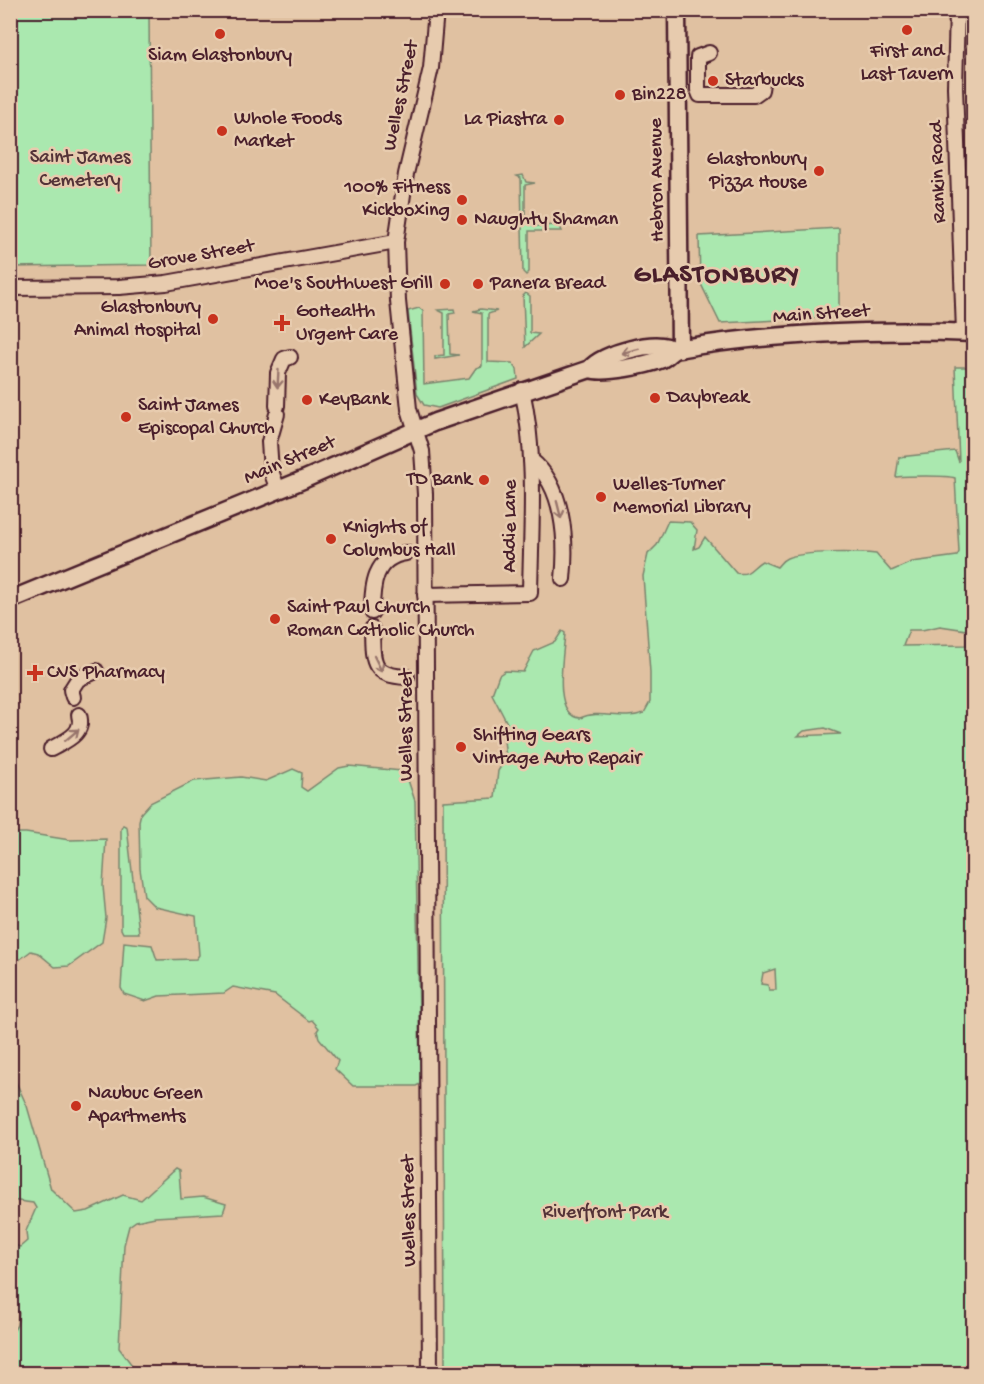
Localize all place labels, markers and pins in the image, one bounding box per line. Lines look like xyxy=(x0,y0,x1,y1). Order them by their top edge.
marker: First and Last Tavern xyxy=(900,23,914,37)
marker: Siam Glastonbury xyxy=(213,27,227,41)
place label: First and Last Tavern xyxy=(860,41,954,87)
place label: Siam Glastonbury xyxy=(148,45,292,68)
place label: Starbucks xyxy=(725,70,804,93)
marker: Starbucks xyxy=(706,74,720,88)
place label: Bin228 xyxy=(631,84,687,107)
marker: Bin228 xyxy=(613,88,627,102)
place label: Whole Foods Market xyxy=(234,108,342,154)
place label: La Piastra xyxy=(464,109,548,132)
marker: La Piastra xyxy=(552,113,566,127)
marker: Whole Foods Market xyxy=(215,124,229,138)
place label: Glastonbury Pizza House xyxy=(707,149,808,195)
marker: Glastonbury Pizza House xyxy=(812,164,826,178)
place label: 100% Fitness Kickboxing xyxy=(343,177,451,223)
marker: 100% Fitness Kickboxing xyxy=(455,193,469,207)
place label: Naughty Shaman xyxy=(474,209,619,232)
marker: Naughty Shaman xyxy=(455,213,469,227)
place label: Moe's Southwest Grill xyxy=(254,273,433,296)
place label: Panera Bread xyxy=(489,273,608,296)
marker: Moe's Southwest Grill xyxy=(438,277,452,291)
marker: Panera Bread xyxy=(471,277,485,291)
place label: Glastonbury Animal Hospital xyxy=(74,297,201,343)
place label: GoHealth Urgent Care xyxy=(296,301,399,347)
marker: Glastonbury Animal Hospital xyxy=(206,312,220,326)
marker: GoHealth Urgent Care xyxy=(273,314,291,332)
place label: Daybreak xyxy=(665,387,751,410)
place label: KeyBank xyxy=(319,389,392,412)
marker: Daybreak xyxy=(648,391,662,405)
marker: KeyBank xyxy=(300,393,314,407)
place label: Saint James Episcopal Church xyxy=(138,395,275,441)
marker: Saint James Episcopal Church xyxy=(119,410,133,424)
place label: TD Bank xyxy=(406,469,474,492)
marker: TD Bank xyxy=(477,473,491,487)
place label: Welles-Turner Memorial Library xyxy=(613,474,751,520)
marker: Welles-Turner Memorial Library xyxy=(594,490,608,504)
place label: Knights of Columbus Hall xyxy=(343,517,456,563)
marker: Knights of Columbus Hall xyxy=(324,532,338,546)
place label: Saint Paul Church Roman Catholic Church xyxy=(287,597,475,643)
marker: Saint Paul Church Roman Catholic Church xyxy=(268,612,282,626)
place label: CVS Pharmacy xyxy=(47,662,165,685)
marker: CVS Pharmacy xyxy=(28,666,42,680)
place label: Shifting Gears Vintage Auto Repair xyxy=(472,725,643,771)
marker: Shifting Gears Vintage Auto Repair xyxy=(454,740,468,754)
place label: Naubuc Green Apartments xyxy=(88,1083,203,1129)
marker: Naubuc Green Apartments xyxy=(69,1099,83,1113)

